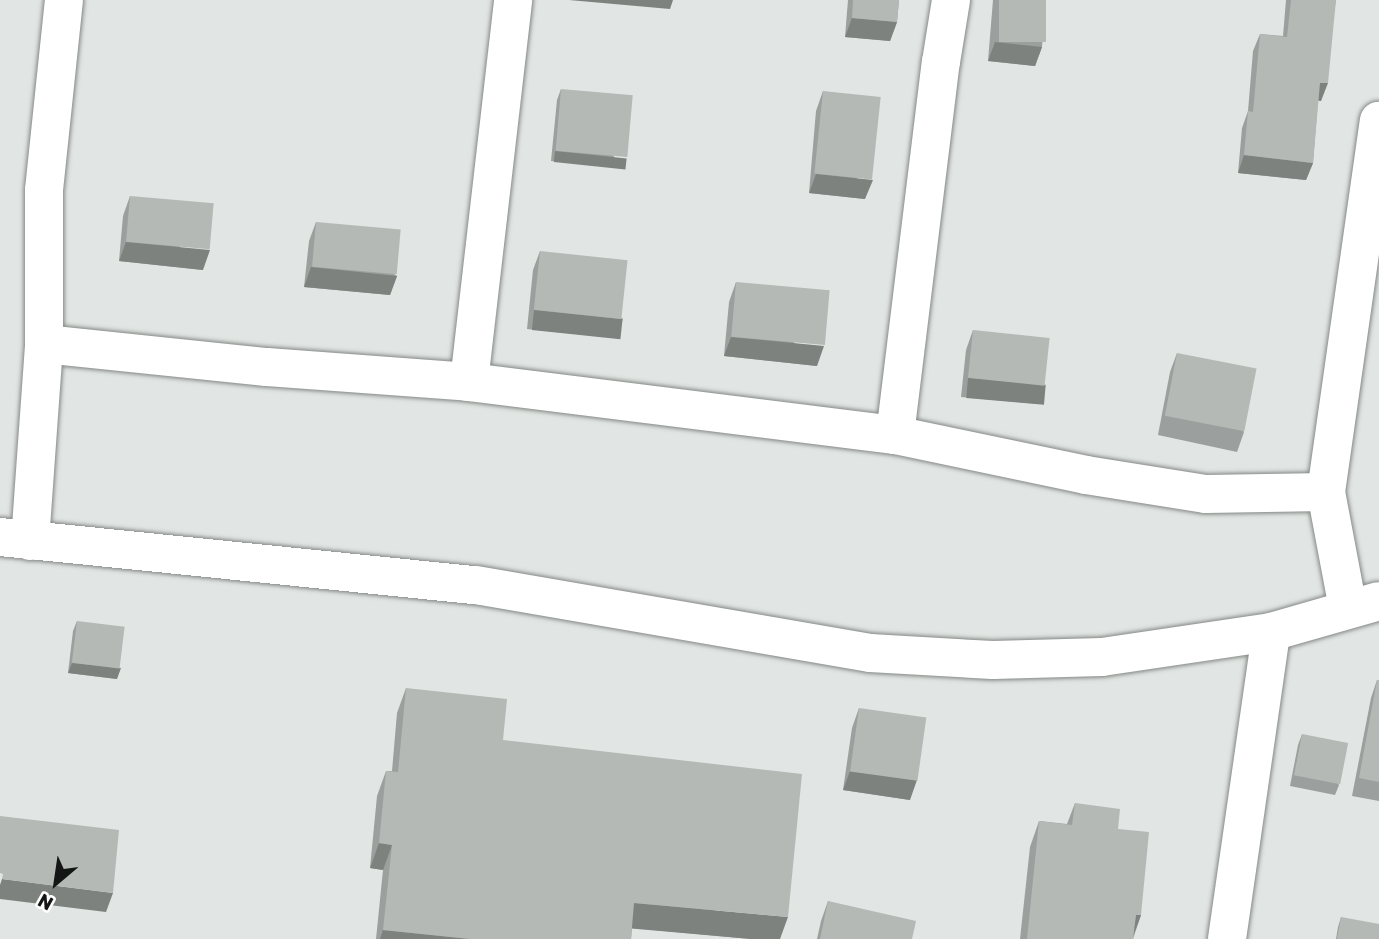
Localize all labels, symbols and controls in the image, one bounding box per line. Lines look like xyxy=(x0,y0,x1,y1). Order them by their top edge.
north arrow xyxy=(21,848,91,918)
text: N xyxy=(34,888,57,915)

